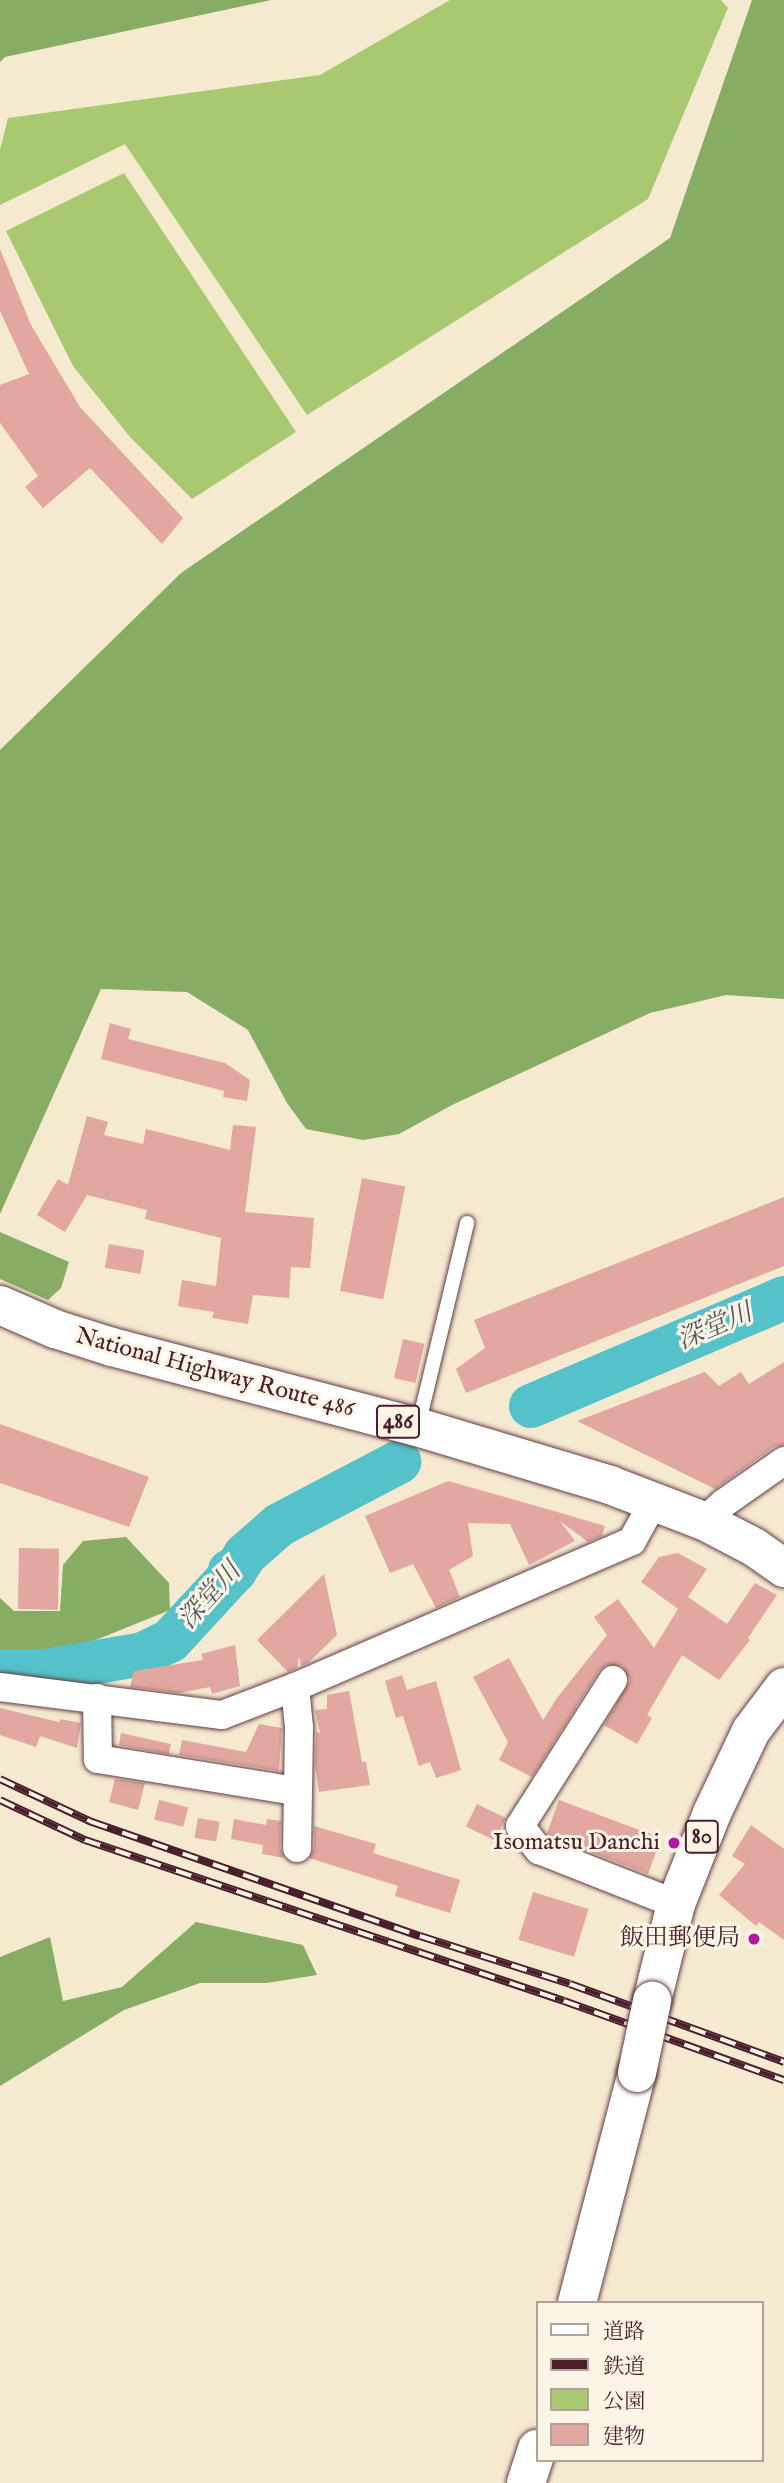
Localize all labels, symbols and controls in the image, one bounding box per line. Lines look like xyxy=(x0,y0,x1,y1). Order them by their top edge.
water label: 深堂川 xyxy=(673,1297,757,1357)
street label: National Highway Route 486 xyxy=(72,1322,358,1424)
road number: 486 xyxy=(375,1402,421,1442)
water label: 深堂川 xyxy=(172,1557,248,1635)
road number: 80 xyxy=(684,1818,720,1856)
place label: Isomatsu Danchi xyxy=(493,1829,660,1857)
marker: Isomatsu Danchi xyxy=(666,1835,682,1851)
place label: 飯田郵便局 xyxy=(620,1925,740,1953)
marker: 飯田郵便局 xyxy=(746,1931,762,1947)
legend xyxy=(536,2301,763,2462)
text: 道路 xyxy=(603,2319,645,2346)
text: 鉄道 xyxy=(603,2354,645,2381)
text: 公園 xyxy=(603,2389,645,2416)
text: 建物 xyxy=(603,2424,645,2451)

